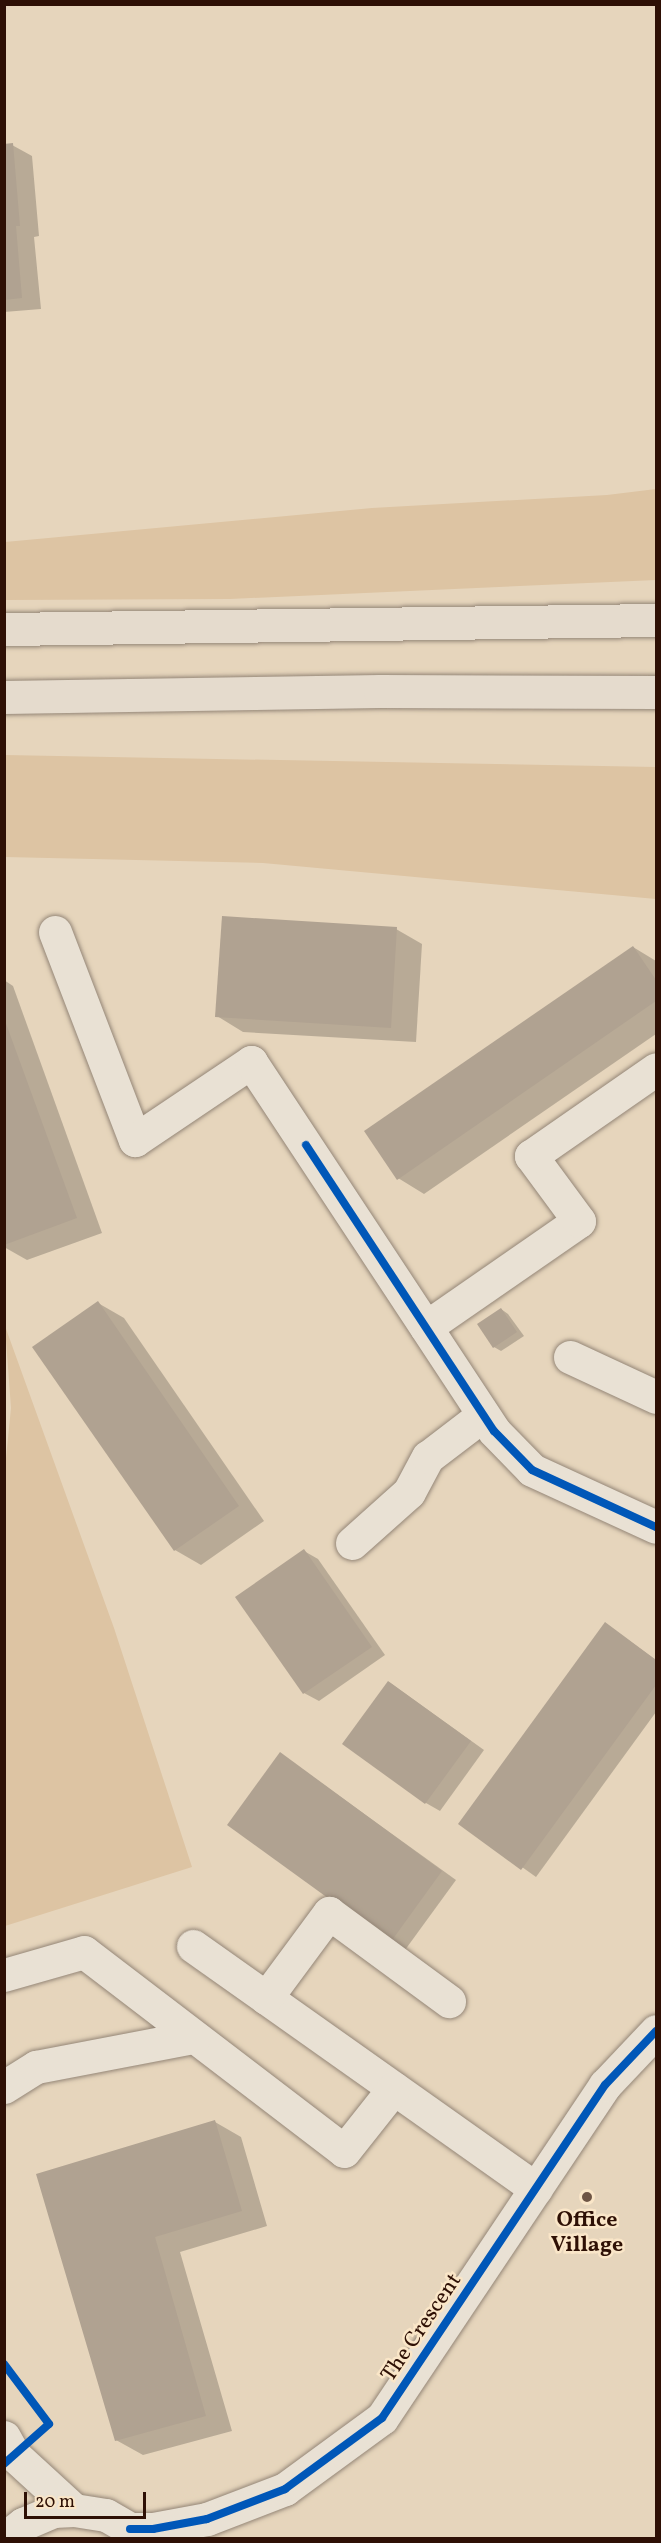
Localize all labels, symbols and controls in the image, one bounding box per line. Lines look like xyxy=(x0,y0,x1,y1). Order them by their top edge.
marker: Office Village xyxy=(580,2190,594,2204)
place label: Office Village xyxy=(551,2207,623,2258)
street label: The Crescent xyxy=(376,2269,468,2387)
scale bar xyxy=(27,2480,148,2518)
text: 20 m xyxy=(35,2490,75,2515)

